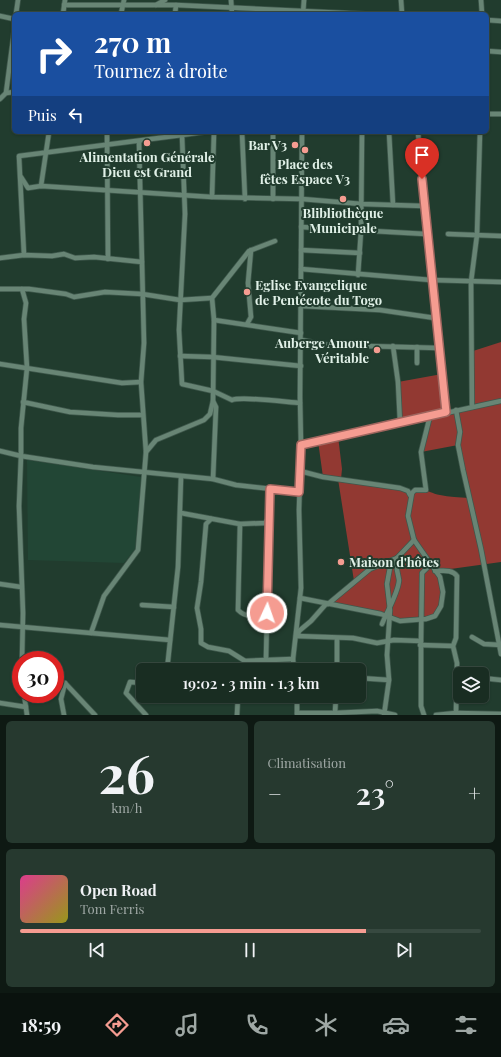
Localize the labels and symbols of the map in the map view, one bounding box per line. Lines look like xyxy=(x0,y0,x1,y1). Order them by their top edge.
place label: Bar V3 xyxy=(248,136,287,153)
marker: Alimentation Générale Dieu est Grand xyxy=(142,138,152,148)
pin xyxy=(405,138,439,179)
marker: Bar V3 xyxy=(290,140,300,150)
marker: Place des fêtes Espace V3 xyxy=(300,145,310,155)
place label: Alimentation Générale Dieu est Grand xyxy=(78,148,215,180)
place label: Place des fêtes Espace V3 xyxy=(260,155,350,187)
marker: Blibliothèque Municipale xyxy=(338,194,348,204)
place label: Blibliothèque Municipale xyxy=(303,204,384,236)
place label: Eglise Evangelique de Pentécote du Togo xyxy=(255,276,382,308)
marker: Eglise Evangelique de Pentécote du Togo xyxy=(242,287,252,297)
place label: Auberge Amour Véritable xyxy=(274,334,369,366)
marker: Auberge Amour Véritable xyxy=(372,345,382,355)
place label: Maison d'hôtes xyxy=(349,553,439,570)
marker: Maison d'hôtes xyxy=(336,557,346,567)
position arrow xyxy=(246,592,288,634)
speed limit sign: 30 xyxy=(12,651,64,703)

